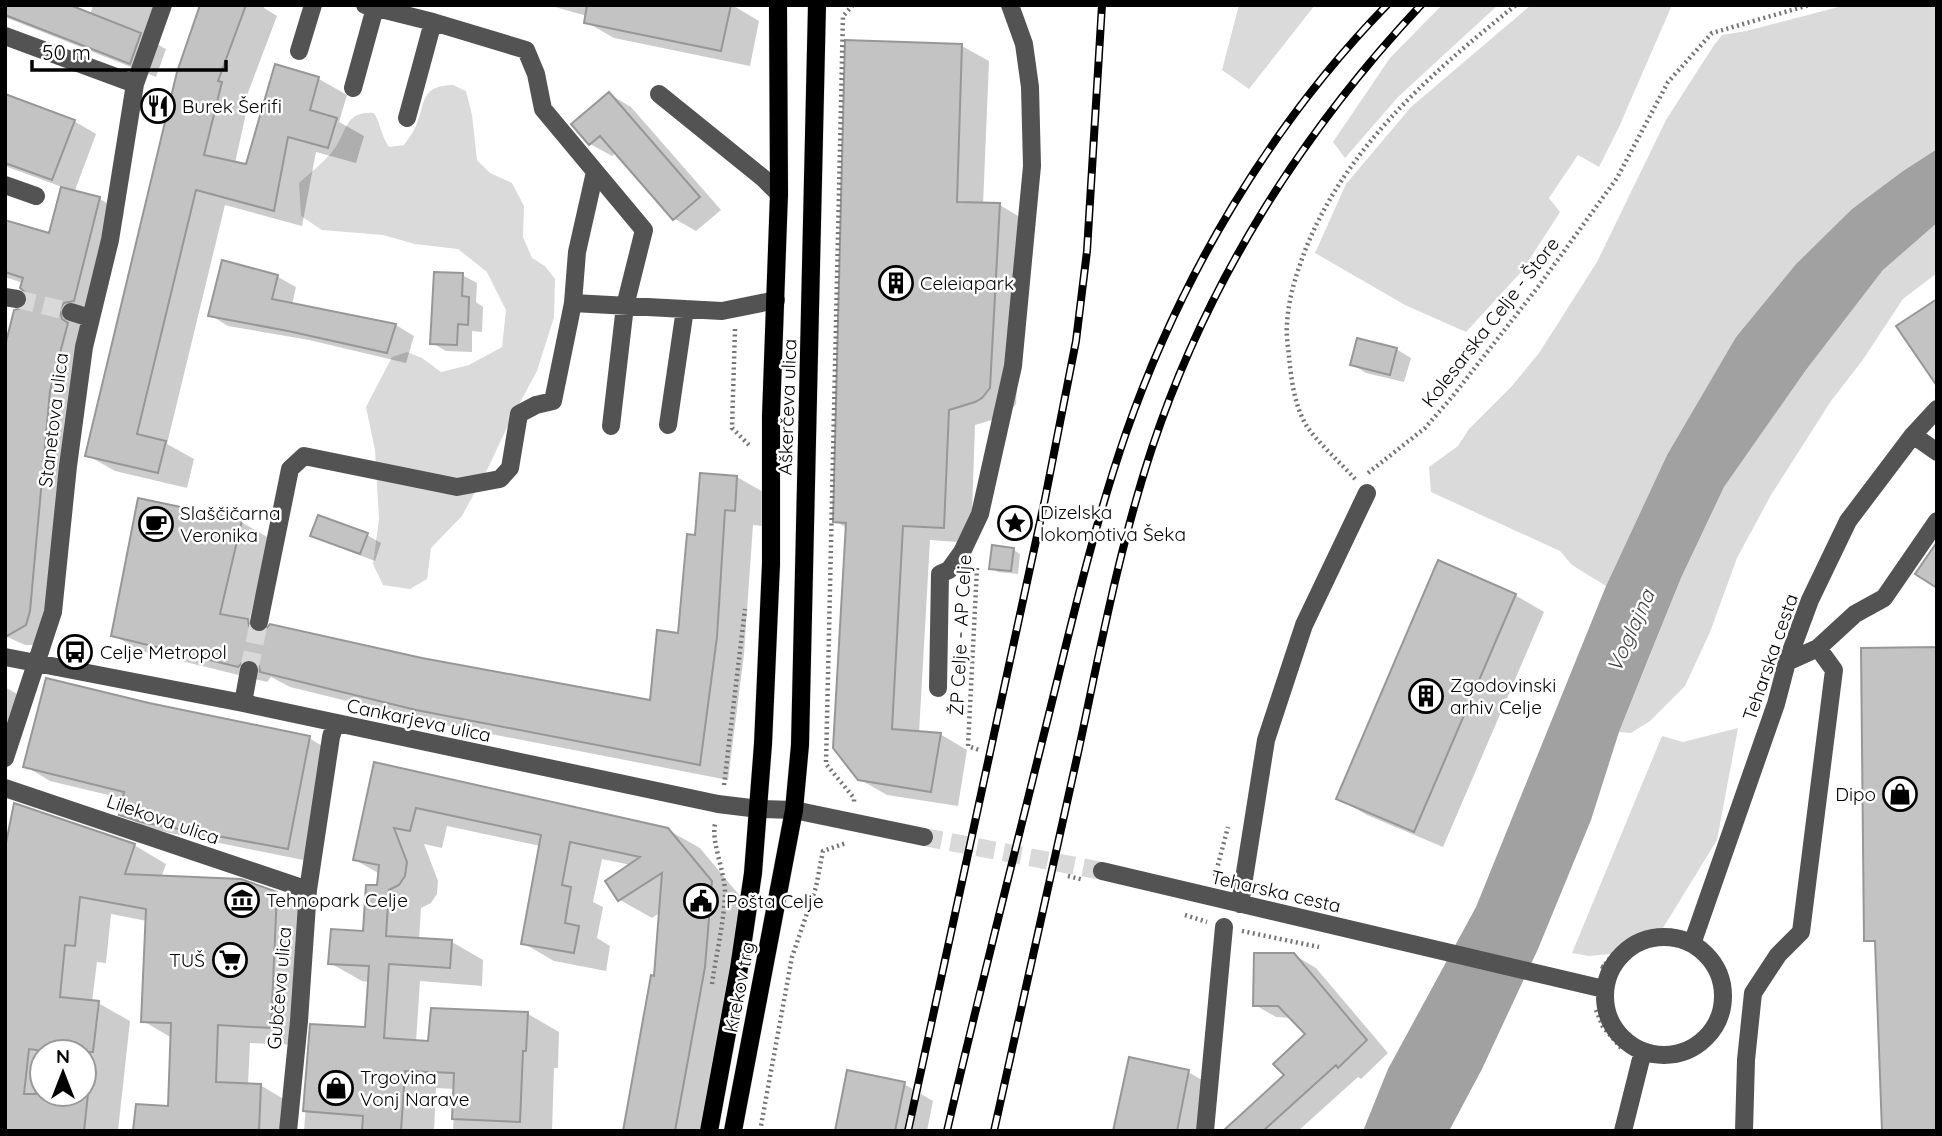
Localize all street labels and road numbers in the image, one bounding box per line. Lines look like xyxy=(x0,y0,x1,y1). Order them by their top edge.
street label: Kolesarska Celje - Štore xyxy=(1416,232,1564,412)
street label: Aškerčeva ulica xyxy=(773,338,801,476)
street label: Stanetova ulica xyxy=(33,351,73,489)
street label: ŽP Celje - AP Celje xyxy=(944,554,976,716)
street label: Teharska cesta xyxy=(1737,590,1803,724)
street label: Cankarjeva ulica xyxy=(345,693,493,747)
street label: Lilekova ulica xyxy=(104,789,222,849)
street label: Teharska cesta xyxy=(1209,864,1343,918)
street label: Gubčeva ulica xyxy=(262,926,296,1050)
street label: Krekov trg xyxy=(718,940,760,1034)

